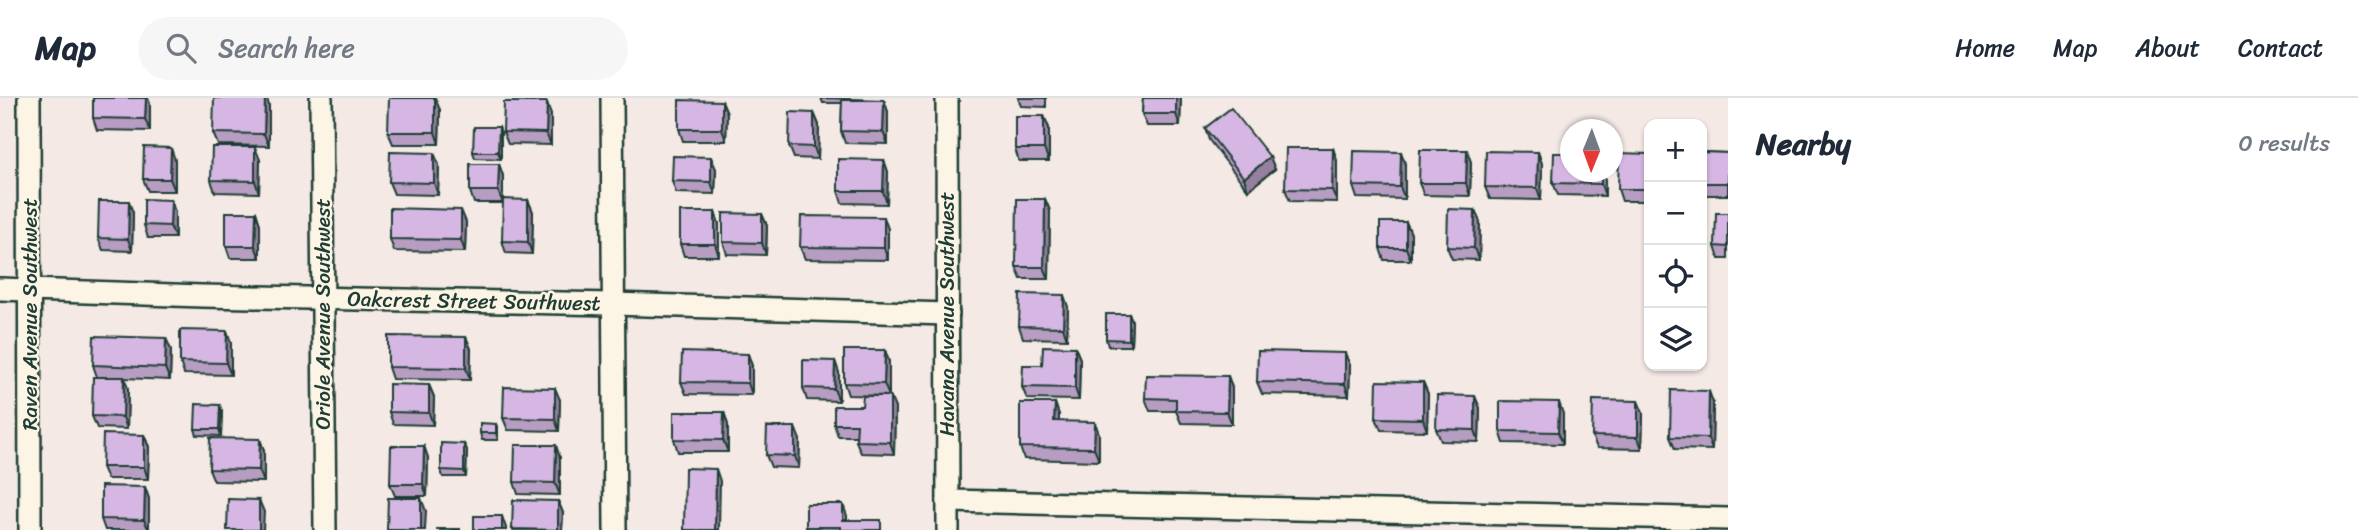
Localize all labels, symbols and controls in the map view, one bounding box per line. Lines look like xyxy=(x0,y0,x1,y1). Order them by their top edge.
search box xyxy=(138,17,628,80)
text: Map xyxy=(35,19,96,77)
text: Search here xyxy=(218,25,355,71)
text: Home xyxy=(1955,27,2015,69)
text: Map xyxy=(2053,27,2097,69)
text: About xyxy=(2135,27,2200,69)
text: Contact xyxy=(2238,27,2323,69)
icon: search xyxy=(162,29,200,67)
text: Nearby xyxy=(1756,117,1851,171)
north arrow xyxy=(1560,119,1623,182)
map controls xyxy=(1644,119,1707,371)
button: + xyxy=(1644,119,1707,182)
text: 0 results xyxy=(2238,123,2330,164)
button: − xyxy=(1644,182,1707,245)
street label: Havana Avenue Southwest xyxy=(928,192,966,436)
street label: Raven Avenue Southwest xyxy=(11,198,49,430)
street label: Oriole Avenue Southwest xyxy=(304,198,342,430)
button: locate xyxy=(1644,245,1707,308)
street label: Oakcrest Street Southwest xyxy=(347,280,601,322)
button: layers xyxy=(1644,308,1707,371)

